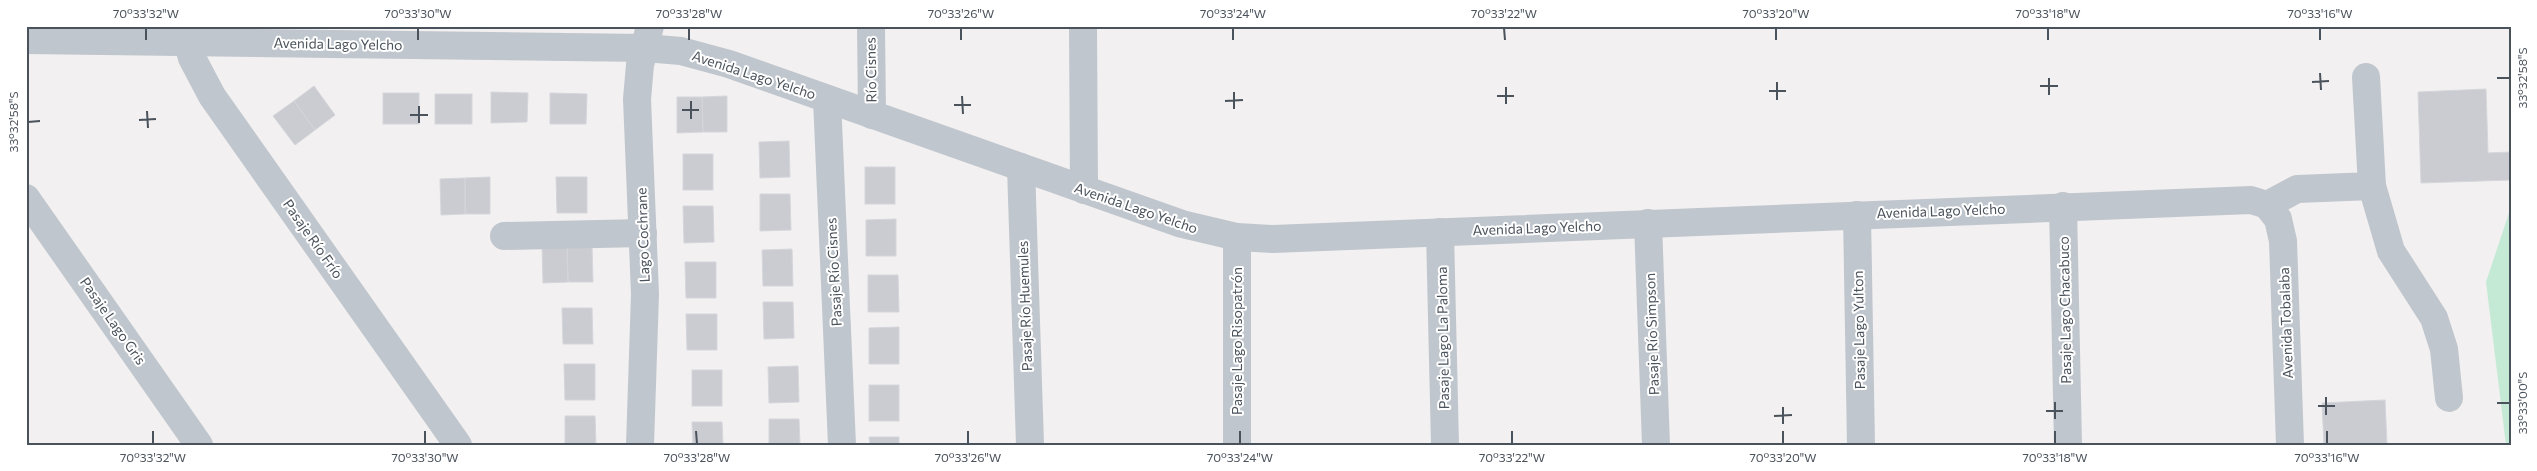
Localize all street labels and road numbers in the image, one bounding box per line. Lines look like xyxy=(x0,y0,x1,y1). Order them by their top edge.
street label: Avenida Lago Yelcho xyxy=(273,34,403,53)
street label: Río Cisnes xyxy=(861,37,880,103)
street label: Avenida Lago Yelcho xyxy=(690,46,818,103)
street label: Avenida Lago Yelcho xyxy=(1072,178,1200,237)
street label: Lago Cochrane xyxy=(632,187,653,283)
street label: Pasaje Río Frío xyxy=(280,196,347,282)
street label: Avenida Lago Yelcho xyxy=(1876,200,2006,221)
street label: Pasaje Río Cisnes xyxy=(822,217,845,327)
street label: Avenida Lago Yelcho xyxy=(1472,217,1602,238)
street label: Pasaje Lago Chacabuco xyxy=(2055,236,2074,384)
street label: Pasaje Río Huemules xyxy=(1014,241,1035,372)
street label: Pasaje Lago La Paloma xyxy=(1433,266,1452,410)
street label: Pasaje Lago Risopatrón xyxy=(1228,267,1245,415)
street label: Avenida Tobalaba xyxy=(2275,267,2296,379)
street label: Pasaje Lago Yulton xyxy=(1849,270,1868,390)
street label: Pasaje Río Simpson xyxy=(1641,273,1662,395)
street label: Pasaje Lago Gris xyxy=(77,274,150,368)

